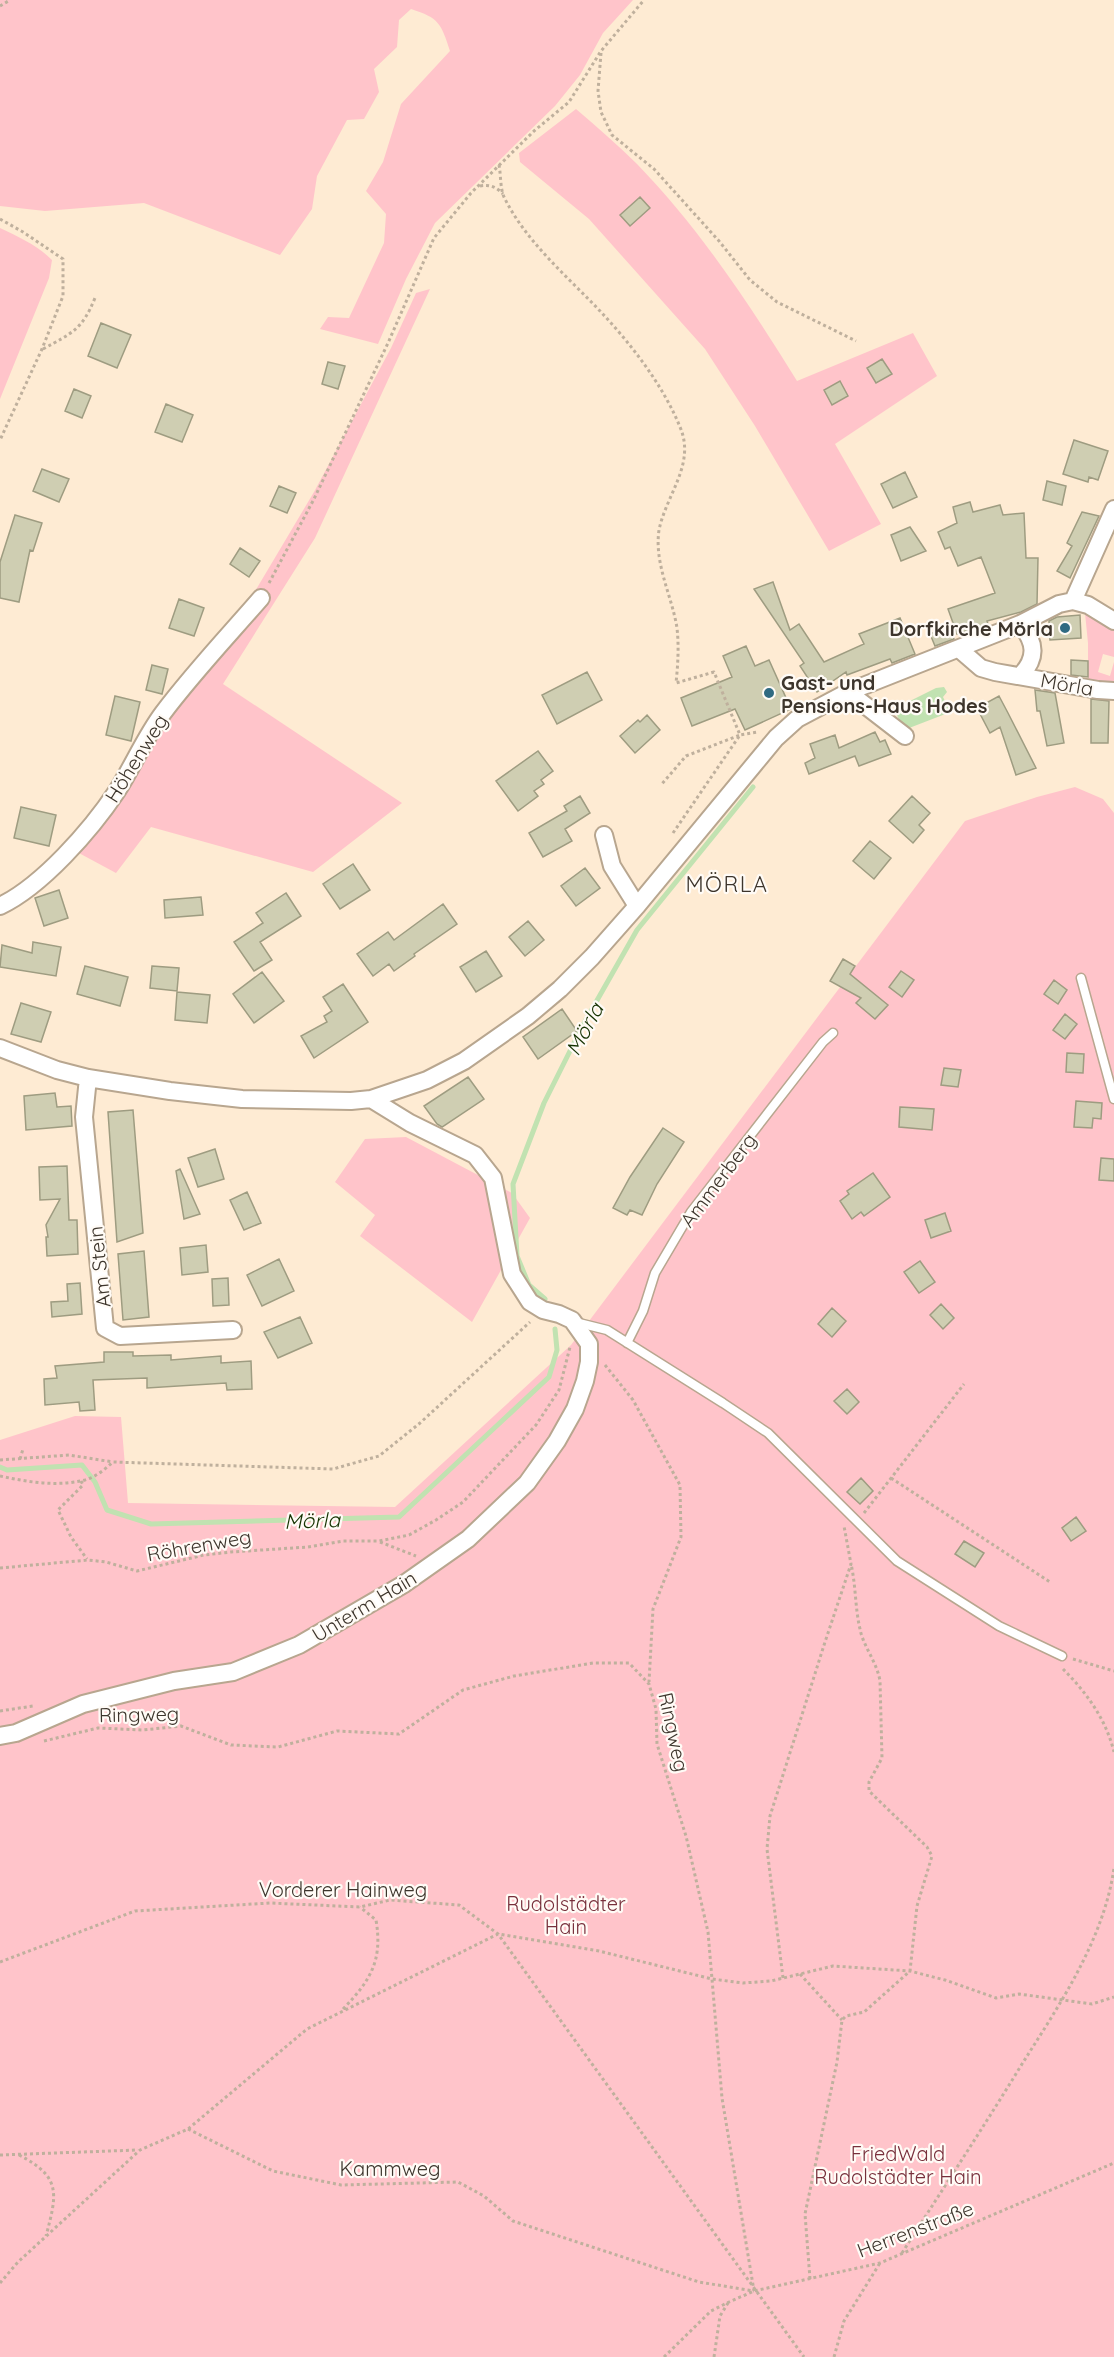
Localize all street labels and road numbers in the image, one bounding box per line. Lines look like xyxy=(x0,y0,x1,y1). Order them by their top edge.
street label: Mörla xyxy=(1039,667,1095,701)
street label: Höhenweg xyxy=(99,709,173,807)
street label: Ammerberg xyxy=(674,1128,762,1232)
street label: Am Stein xyxy=(82,1225,116,1309)
street label: Röhrenweg xyxy=(145,1524,253,1566)
street label: Unterm Hain xyxy=(307,1565,421,1647)
street label: Ringweg xyxy=(653,1690,695,1774)
street label: Ringweg xyxy=(99,1701,179,1727)
street label: Vorderer Hainweg xyxy=(259,1877,427,1902)
street label: Kammweg xyxy=(340,2156,440,2181)
street label: Herrenstraße xyxy=(853,2195,977,2263)

